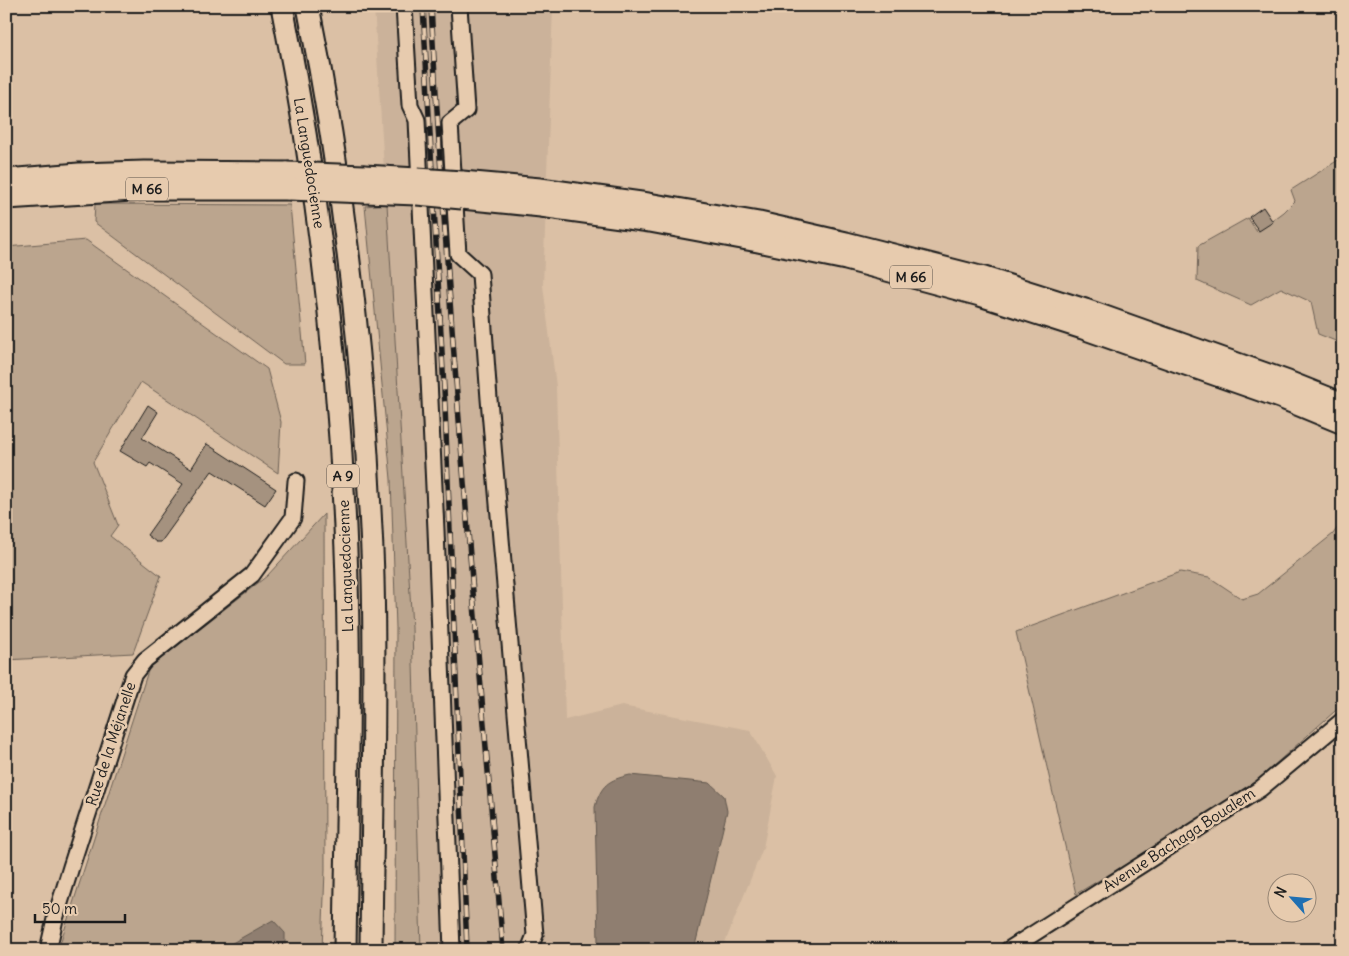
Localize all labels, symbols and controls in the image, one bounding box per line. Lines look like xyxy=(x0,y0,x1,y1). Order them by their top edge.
street label: La Languedocienne xyxy=(290,96,329,230)
road number: M 66 xyxy=(126,178,168,200)
road number: M 66 xyxy=(890,266,932,288)
road number: A 9 xyxy=(327,464,359,488)
street label: La Languedocienne xyxy=(334,500,357,633)
street label: Rue de la Méjanelle xyxy=(82,679,140,808)
street label: Avenue Bachaga Boualem xyxy=(1099,783,1258,896)
north arrow xyxy=(1266,874,1316,924)
text: N xyxy=(1270,884,1291,900)
scale bar xyxy=(35,891,125,923)
text: 50 m xyxy=(42,899,77,918)

